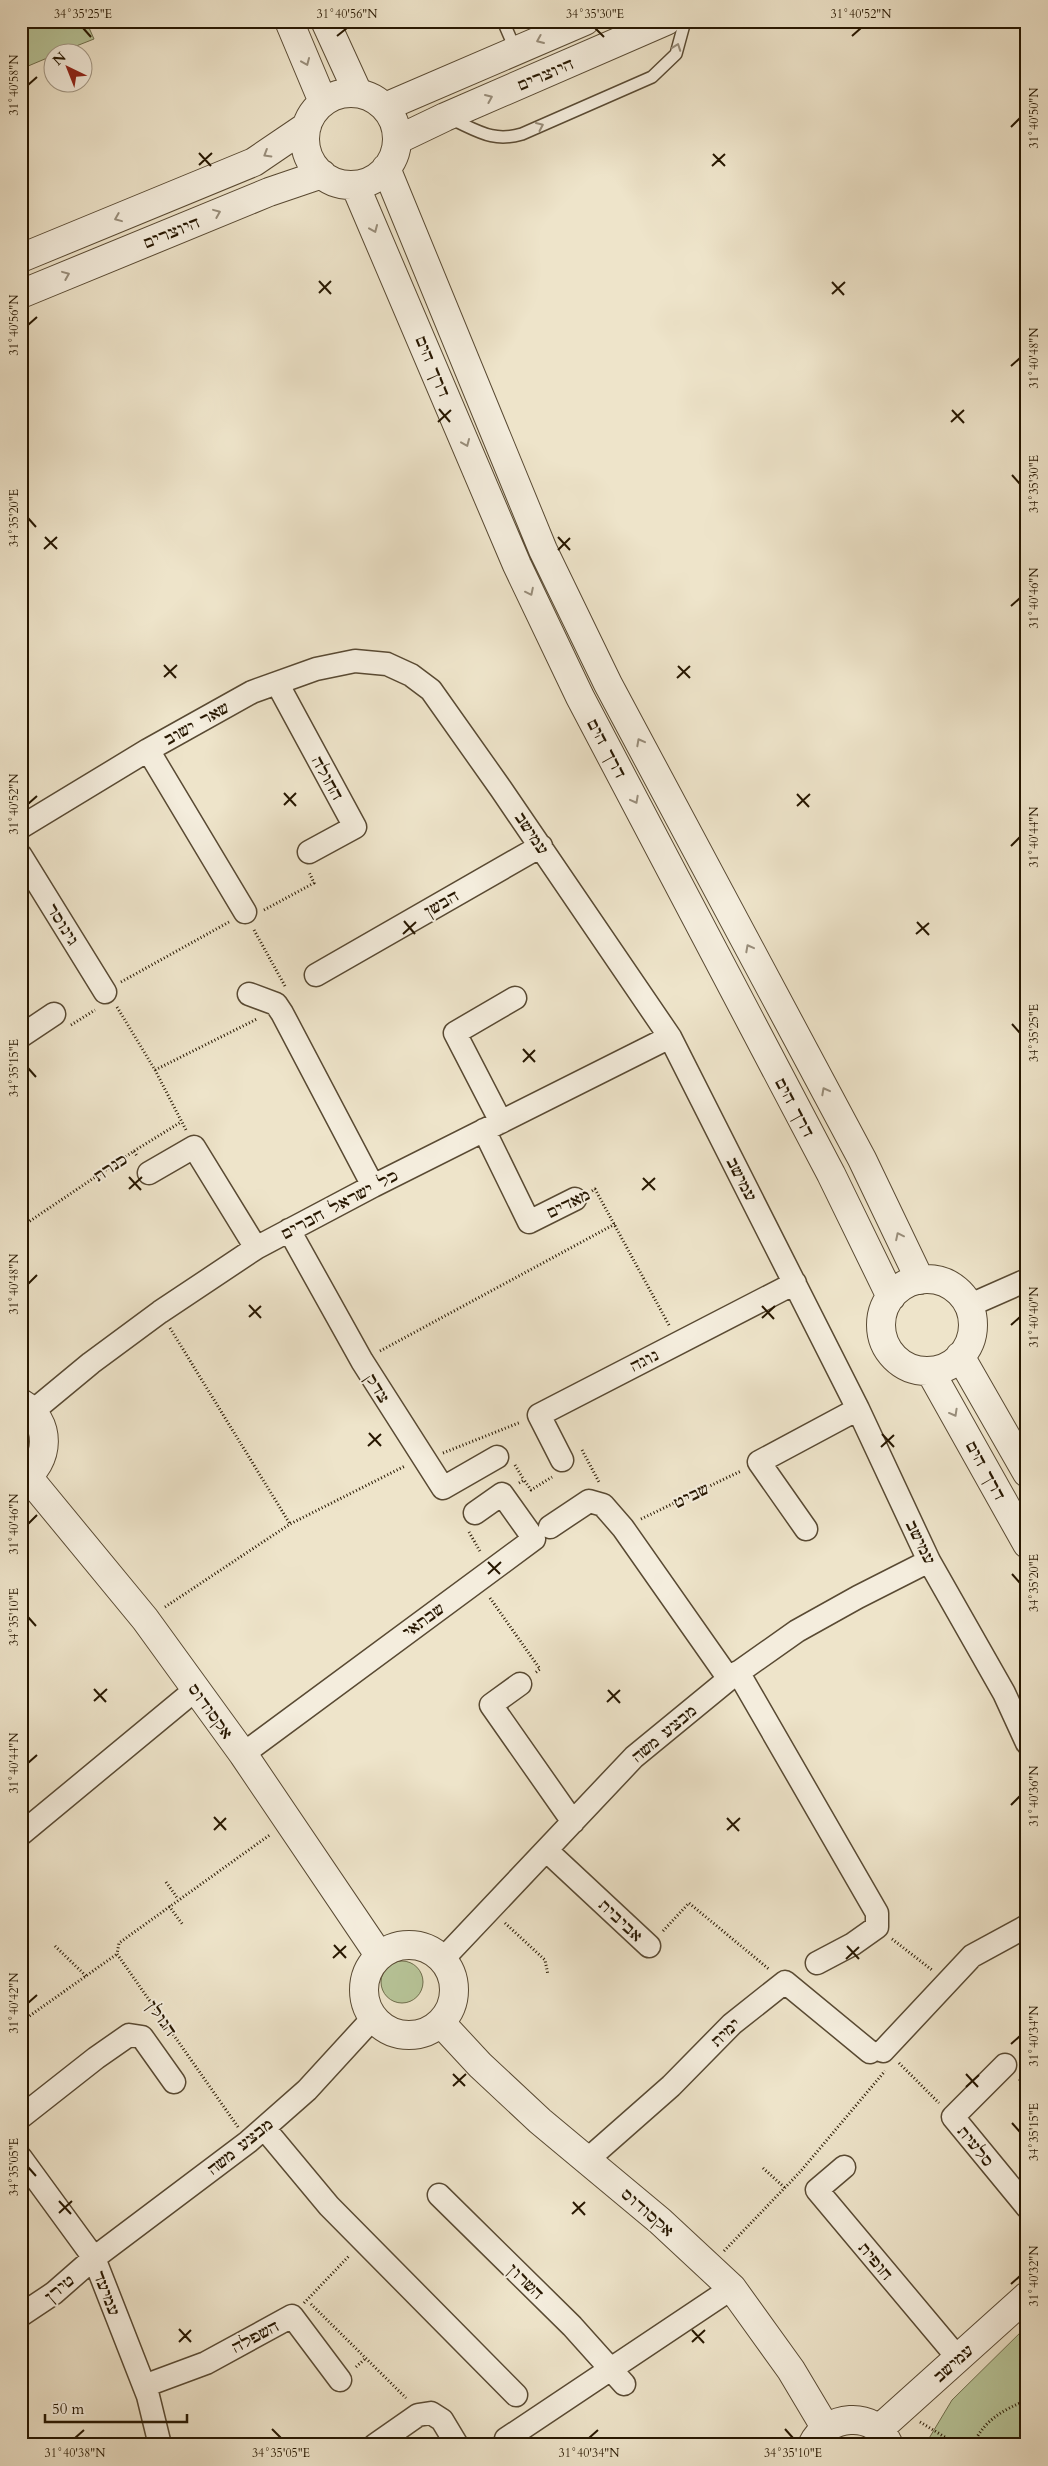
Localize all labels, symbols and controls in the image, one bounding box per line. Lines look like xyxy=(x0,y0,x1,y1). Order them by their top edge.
text: 34°35'25"E xyxy=(54,6,112,22)
text: 31°40'56"N xyxy=(317,6,378,22)
text: 34°35'30"E xyxy=(566,6,624,22)
text: 31°40'52"N xyxy=(831,6,892,22)
one-way arrow xyxy=(536,34,545,45)
north arrow xyxy=(42,42,92,92)
one-way arrow xyxy=(671,43,681,52)
text: N xyxy=(49,48,70,70)
street label: היוצרים xyxy=(514,53,577,97)
text: 31°40'58"N xyxy=(6,54,22,115)
one-way arrow xyxy=(300,57,311,66)
text: 31°40'50"N xyxy=(1026,87,1042,148)
one-way arrow xyxy=(484,93,493,104)
one-way arrow xyxy=(535,121,544,132)
one-way arrow xyxy=(264,147,273,157)
one-way arrow xyxy=(212,209,221,220)
one-way arrow xyxy=(114,212,123,222)
street label: היוצרים xyxy=(140,212,203,254)
one-way arrow xyxy=(368,224,379,233)
one-way arrow xyxy=(61,271,70,282)
text: 31°40'56"N xyxy=(6,294,22,355)
text: 31°40'48"N xyxy=(1026,327,1042,388)
street label: דרך הים xyxy=(409,332,455,401)
one-way arrow xyxy=(459,438,470,447)
text: 34°35'30"E xyxy=(1026,455,1042,513)
text: 34°35'20"E xyxy=(6,489,22,547)
text: 31°40'46"N xyxy=(1026,567,1042,628)
one-way arrow xyxy=(524,587,534,596)
street label: שאר ישוב xyxy=(160,697,233,751)
street label: דרך הים xyxy=(581,715,631,782)
one-way arrow xyxy=(636,739,646,748)
street label: החולה xyxy=(306,753,348,804)
text: 31°40'52"N xyxy=(6,773,22,834)
one-way arrow xyxy=(629,795,639,804)
text: 31°40'44"N xyxy=(1026,806,1042,867)
street label: עמישב xyxy=(509,808,553,859)
street label: הבשן xyxy=(420,885,463,923)
street label: גינוסר xyxy=(41,899,84,950)
one-way arrow xyxy=(745,944,755,953)
text: 34°35'25"E xyxy=(1026,1004,1042,1062)
text: 34°35'15"E xyxy=(6,1039,22,1097)
street label: דרך הים xyxy=(769,1074,819,1141)
one-way arrow xyxy=(821,1087,831,1096)
street label: כנרת xyxy=(89,1148,132,1187)
street label: עמישב xyxy=(721,1154,762,1205)
street label: כל ישראל חברים xyxy=(277,1165,402,1245)
street label: מאדים xyxy=(542,1184,594,1224)
one-way arrow xyxy=(895,1232,905,1241)
text: 31°40'48"N xyxy=(6,1253,22,1314)
text: 31°40'40"N xyxy=(1026,1286,1042,1347)
street label: נוגה xyxy=(626,1344,662,1377)
street label: צדק xyxy=(360,1370,395,1407)
one-way arrow xyxy=(947,1408,957,1417)
street label: דרך הים xyxy=(960,1437,1011,1504)
street label: שביט xyxy=(670,1478,713,1514)
text: 31°40'46"N xyxy=(6,1493,22,1554)
street label: עמישב xyxy=(900,1516,940,1568)
text: 34°35'20"E xyxy=(1026,1554,1042,1612)
text: 34°35'10"E xyxy=(6,1588,22,1646)
street label: שבתאי xyxy=(398,1598,449,1644)
street label: אקסודוס xyxy=(183,1679,238,1744)
street label: מבצע משה xyxy=(627,1700,702,1768)
text: 31°40'44"N xyxy=(6,1732,22,1793)
text: 31°40'36"N xyxy=(1026,1765,1042,1826)
street label: אביבית xyxy=(593,1894,647,1947)
text: 31°40'42"N xyxy=(6,1972,22,2033)
street label: הגולן xyxy=(141,1996,181,2041)
text: 31°40'34"N xyxy=(1026,2005,1042,2066)
street label: ימית xyxy=(706,2013,745,2052)
text: 34°35'15"E xyxy=(1026,2103,1042,2161)
street label: מבצע משה xyxy=(203,2113,278,2180)
street label: סלעית xyxy=(952,2121,999,2172)
text: 34°35'05"E xyxy=(6,2138,22,2196)
street label: אקסודוס xyxy=(616,2184,679,2242)
street label: חופית xyxy=(853,2238,898,2285)
text: 31°40'32"N xyxy=(1026,2245,1042,2306)
street label: השרון xyxy=(502,2259,548,2305)
street label: עמיעד xyxy=(87,2267,125,2319)
street label: טירן xyxy=(40,2270,79,2308)
street label: השפלה xyxy=(228,2315,283,2359)
street label: עמישב xyxy=(929,2340,978,2388)
scale bar xyxy=(45,2391,188,2423)
text: 50 m xyxy=(52,2399,84,2419)
text: 31°40'38"N xyxy=(45,2445,106,2461)
text: 34°35'05"E xyxy=(252,2445,310,2461)
text: 31°40'34"N xyxy=(559,2445,620,2461)
text: 34°35'10"E xyxy=(764,2445,822,2461)

